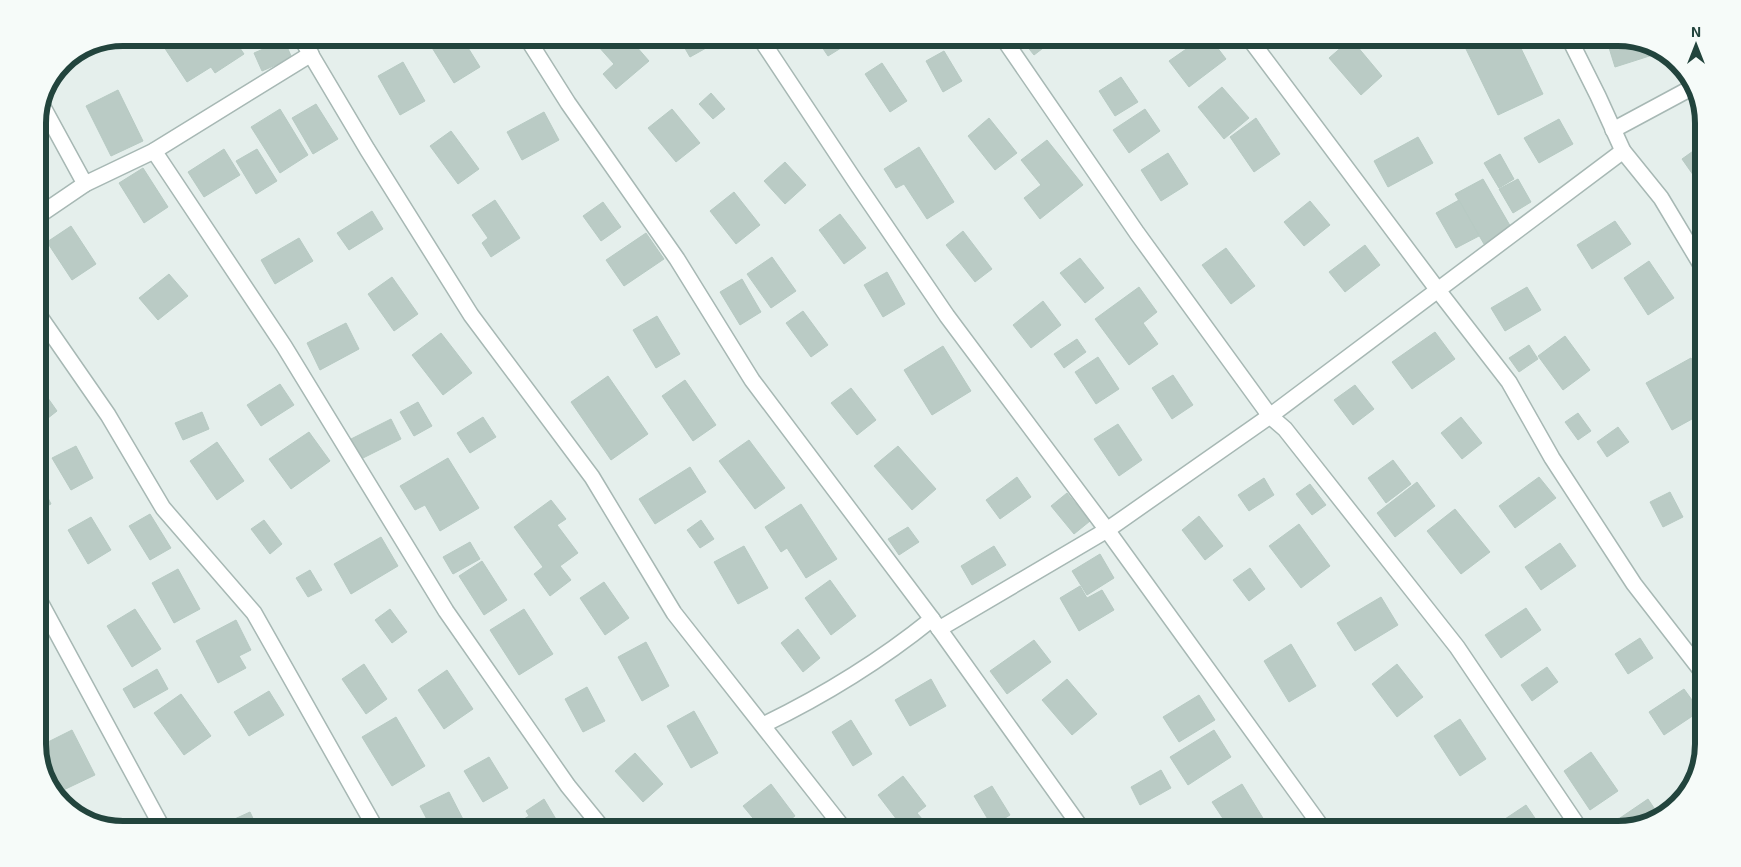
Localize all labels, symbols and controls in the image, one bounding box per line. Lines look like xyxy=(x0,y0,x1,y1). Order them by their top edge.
north arrow xyxy=(1671,20,1721,70)
text: N xyxy=(1691,23,1701,40)

